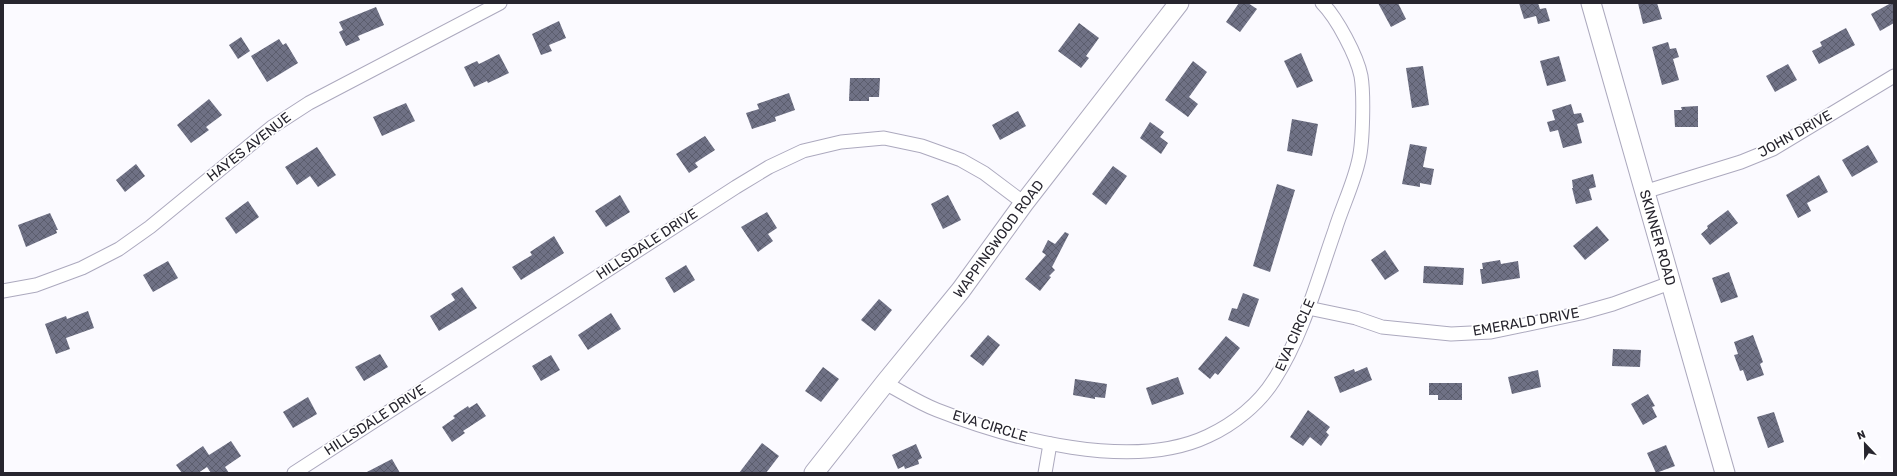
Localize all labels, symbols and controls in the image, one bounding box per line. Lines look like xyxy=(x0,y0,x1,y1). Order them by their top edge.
street label: JOHN DRIVE xyxy=(1755,107,1835,161)
street label: HAYES AVENUE xyxy=(204,109,294,185)
street label: WAPPINGWOOD ROAD xyxy=(950,177,1047,301)
street label: SKINNER ROAD xyxy=(1636,188,1680,288)
street label: HILLSDALE DRIVE xyxy=(593,205,701,283)
street label: EVA CIRCLE xyxy=(1272,296,1318,374)
street label: EMERALD DRIVE xyxy=(1471,304,1581,340)
street label: HILLSDALE DRIVE xyxy=(321,381,429,459)
street label: EVA CIRCLE xyxy=(951,407,1029,445)
north arrow xyxy=(1845,424,1885,464)
text: N xyxy=(1855,428,1868,443)

